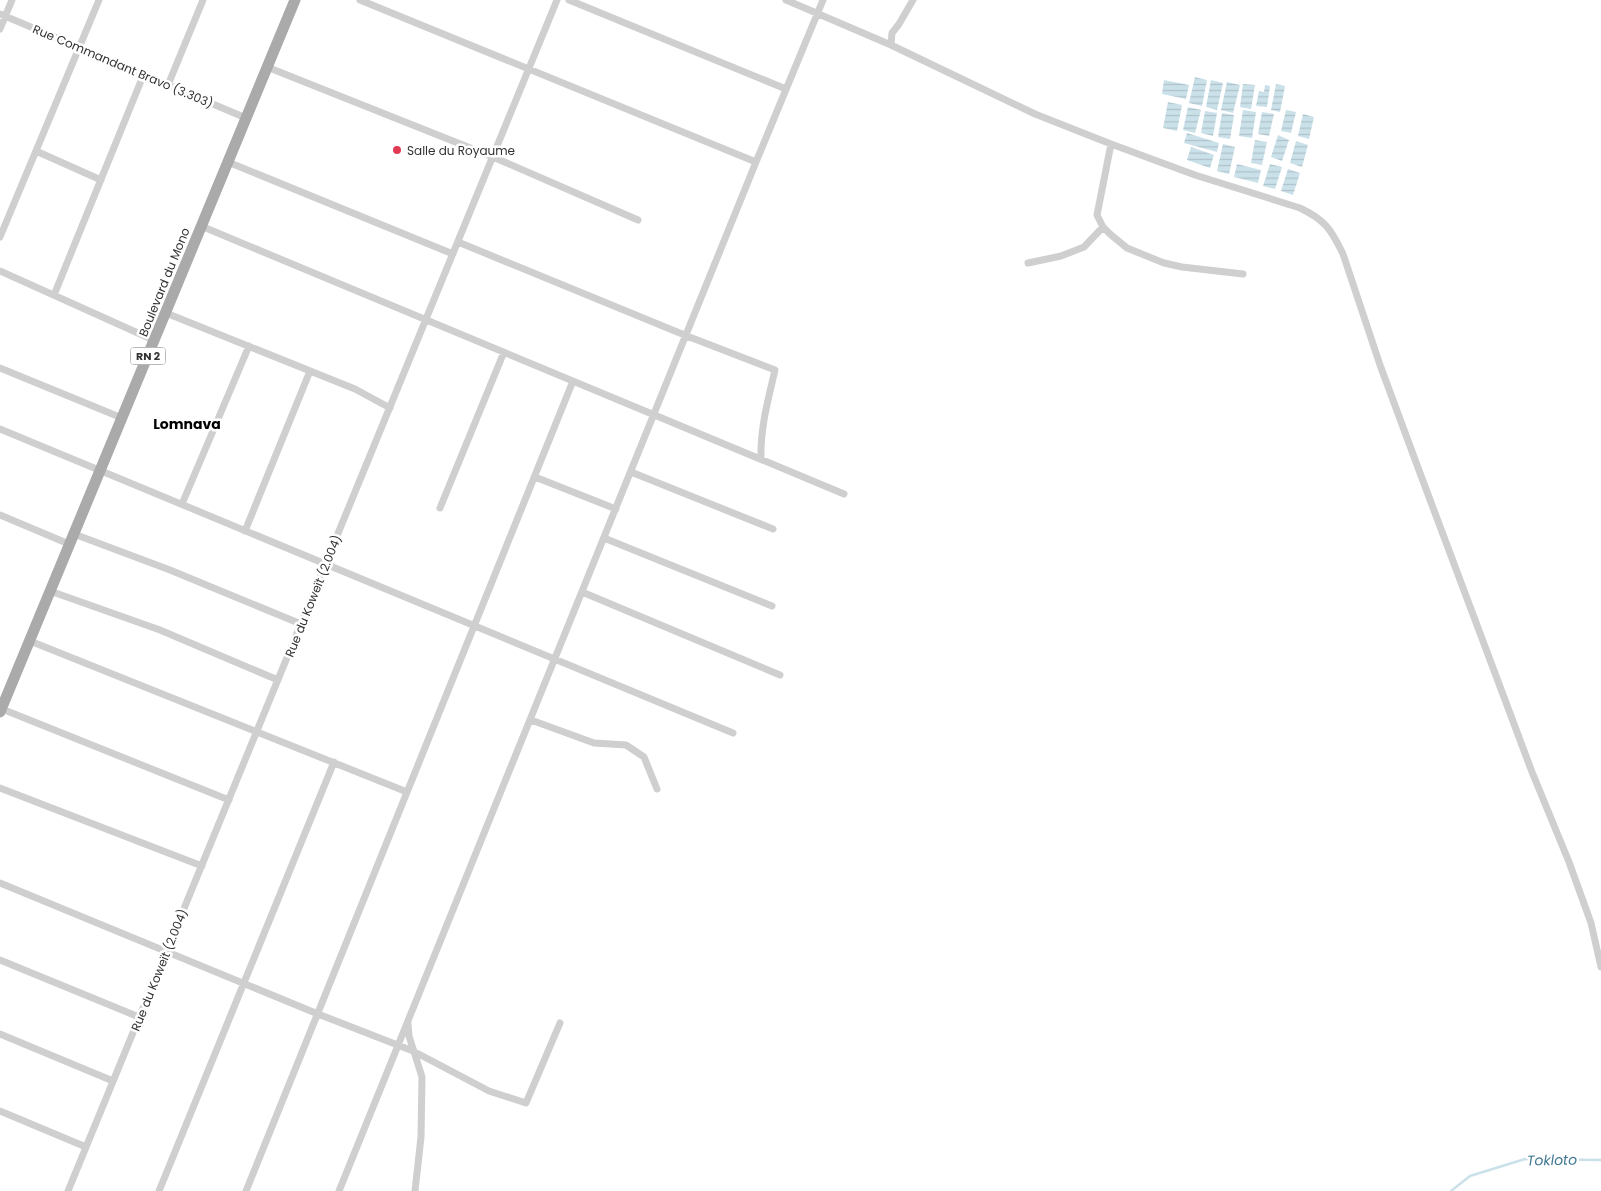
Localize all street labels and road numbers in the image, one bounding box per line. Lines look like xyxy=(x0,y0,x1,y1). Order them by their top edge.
street label: Rue Commandant Bravo (3.303) xyxy=(30,20,216,112)
street label: Boulevard du Mono xyxy=(134,225,194,339)
road number: RN 2 xyxy=(130,348,166,364)
street label: Rue du Koweït (2.004) xyxy=(281,532,345,660)
street label: Rue du Koweït (2.004) xyxy=(127,906,191,1034)

